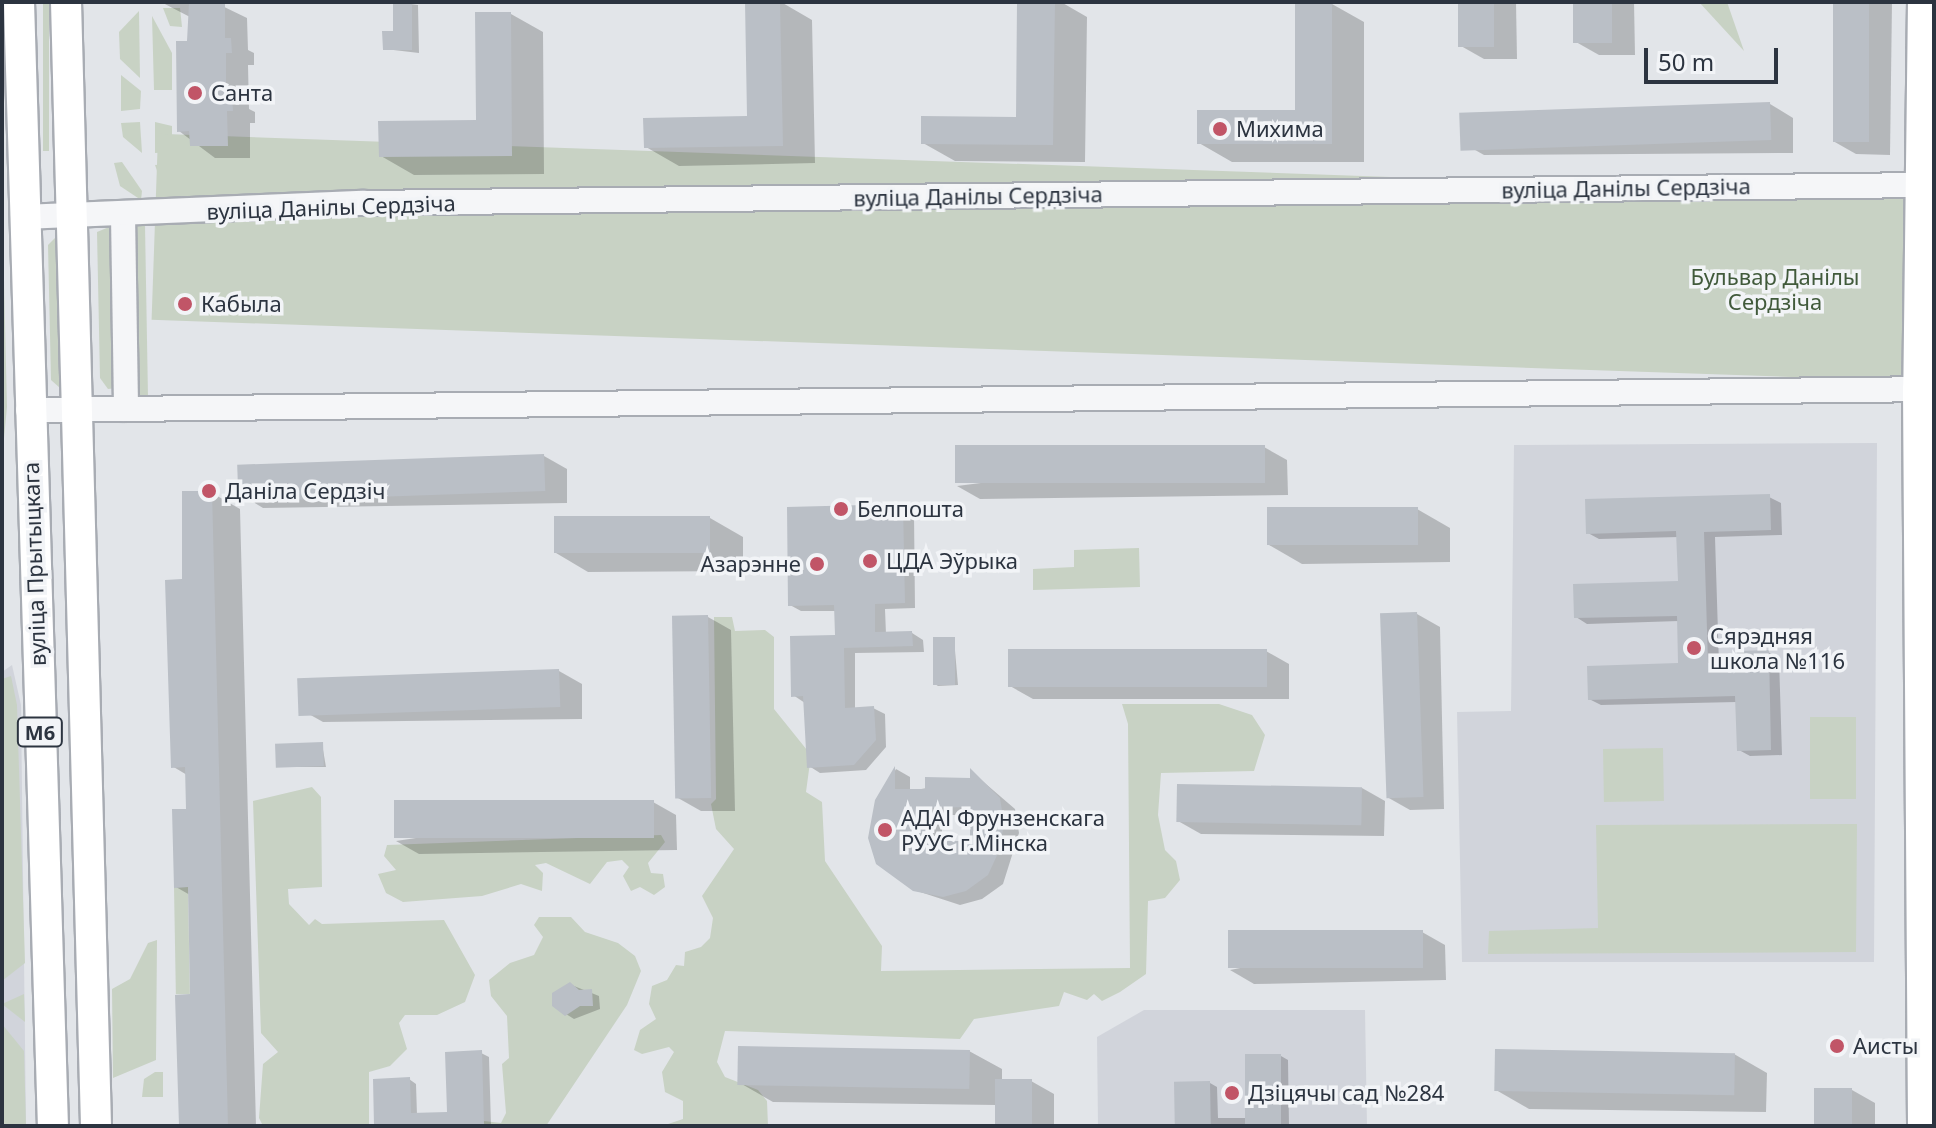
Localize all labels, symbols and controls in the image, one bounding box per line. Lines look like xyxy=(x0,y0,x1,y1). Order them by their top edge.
scale bar xyxy=(1648,32,1782,82)
text: 50 m xyxy=(1658,45,1714,78)
place label: Санта xyxy=(211,80,273,106)
marker: Санта xyxy=(186,84,204,102)
place label: Михима xyxy=(1236,116,1324,142)
marker: Михима xyxy=(1211,120,1229,138)
street label: вуліца Данілы Сердзіча xyxy=(1501,173,1751,203)
street label: вуліца Данілы Сердзіча xyxy=(853,181,1103,211)
street label: вуліца Данілы Сердзіча xyxy=(206,189,456,225)
park label: Бульвар Данілы Сердзіча xyxy=(1690,263,1860,314)
place label: Кабыла xyxy=(201,291,282,317)
marker: Кабыла xyxy=(176,295,194,313)
street label: вуліца Прытыцкага xyxy=(17,461,51,667)
place label: Даніла Сердзіч xyxy=(225,478,385,504)
marker: Даніла Сердзіч xyxy=(200,482,218,500)
place label: Белпошта xyxy=(857,496,964,522)
marker: Белпошта xyxy=(832,500,850,518)
place label: ЦДА Эўрыка xyxy=(886,548,1018,574)
place label: Азарэнне xyxy=(701,551,801,577)
marker: ЦДА Эўрыка xyxy=(861,552,879,570)
marker: Азарэнне xyxy=(808,555,826,573)
place label: Сярэдняя школа №116 xyxy=(1710,622,1845,674)
marker: Сярэдняя школа №116 xyxy=(1685,639,1703,657)
road number: М6 xyxy=(16,716,64,748)
place label: АДАІ Фрунзенскага РУУС г.Мінска xyxy=(901,804,1105,856)
marker: АДАІ Фрунзенскага РУУС г.Мінска xyxy=(876,821,894,839)
place label: Аисты xyxy=(1853,1033,1918,1059)
marker: Аисты xyxy=(1828,1037,1846,1055)
place label: Дзіцячы сад №284 xyxy=(1248,1080,1444,1106)
marker: Дзіцячы сад №284 xyxy=(1223,1084,1241,1102)

